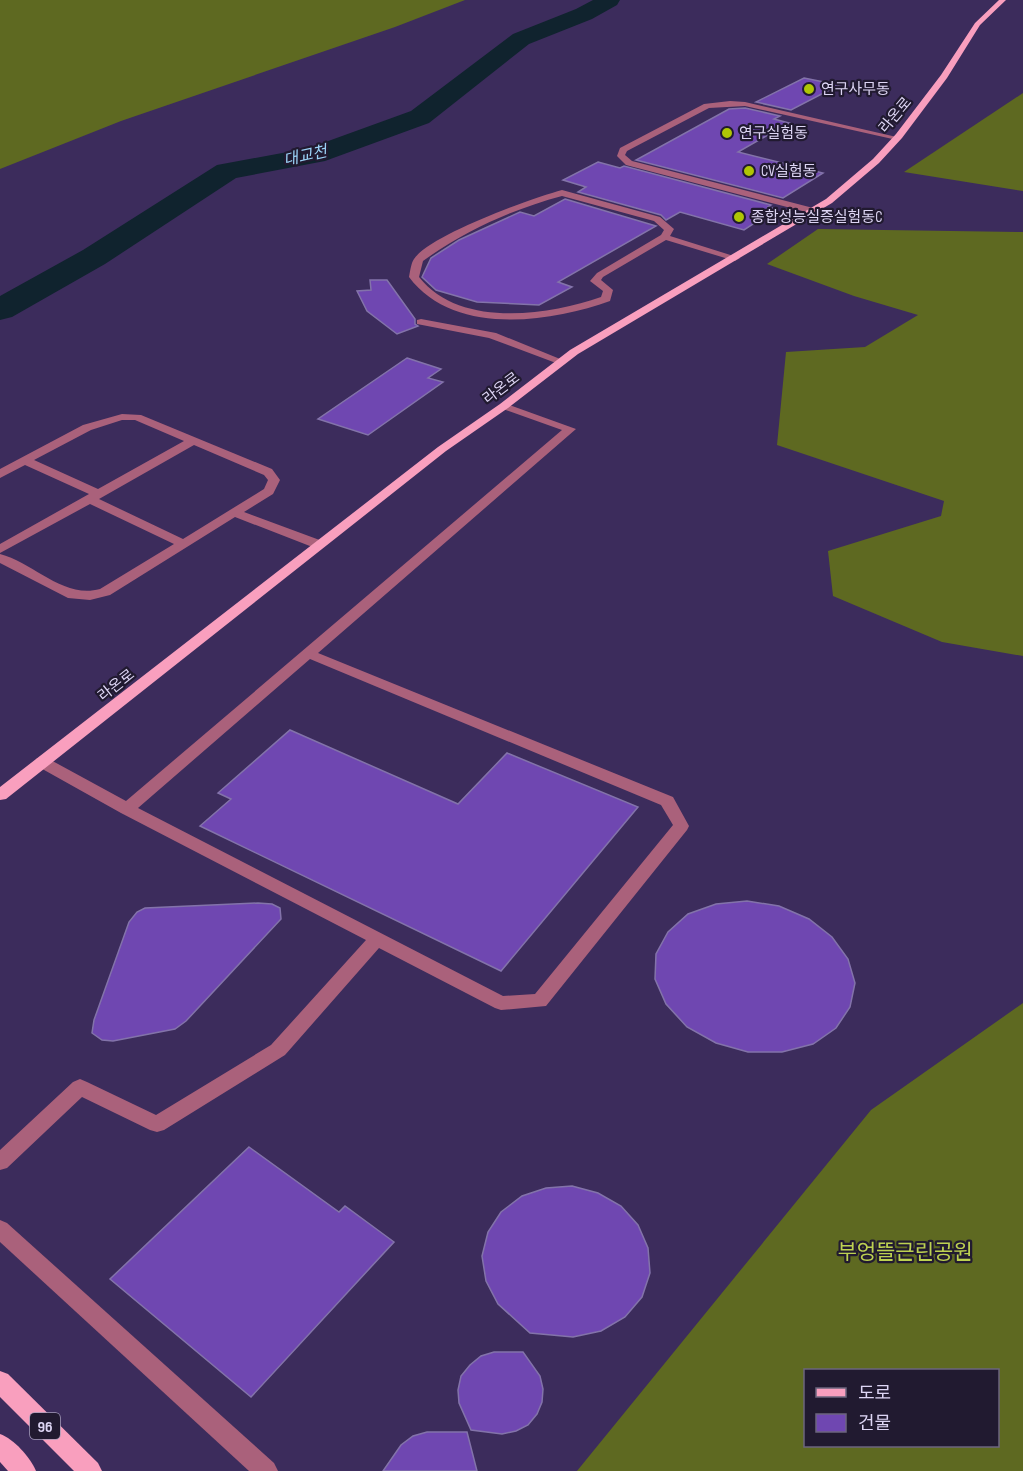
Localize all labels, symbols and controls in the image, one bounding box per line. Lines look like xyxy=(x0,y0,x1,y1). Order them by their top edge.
place label: 연구사무동 xyxy=(821,80,890,99)
marker: 연구사무동 xyxy=(802,82,816,96)
street label: 라온로 xyxy=(875,93,916,137)
place label: 연구실험동 xyxy=(739,124,808,143)
marker: 연구실험동 xyxy=(720,126,734,140)
water label: 대교천 xyxy=(282,142,331,171)
place label: CV실험동 xyxy=(761,162,817,181)
marker: CV실험동 xyxy=(742,164,756,178)
place label: 종합성능실증실험동C xyxy=(751,208,882,227)
marker: 종합성능실증실험동C xyxy=(732,210,746,224)
street label: 라온로 xyxy=(479,368,524,408)
street label: 라온로 xyxy=(94,665,138,706)
park label: 부엉뜰근린공원 xyxy=(837,1240,973,1265)
legend xyxy=(804,1369,999,1447)
text: 도로 xyxy=(858,1383,891,1404)
road number: 96 xyxy=(30,1413,60,1439)
text: 건물 xyxy=(858,1413,891,1434)

